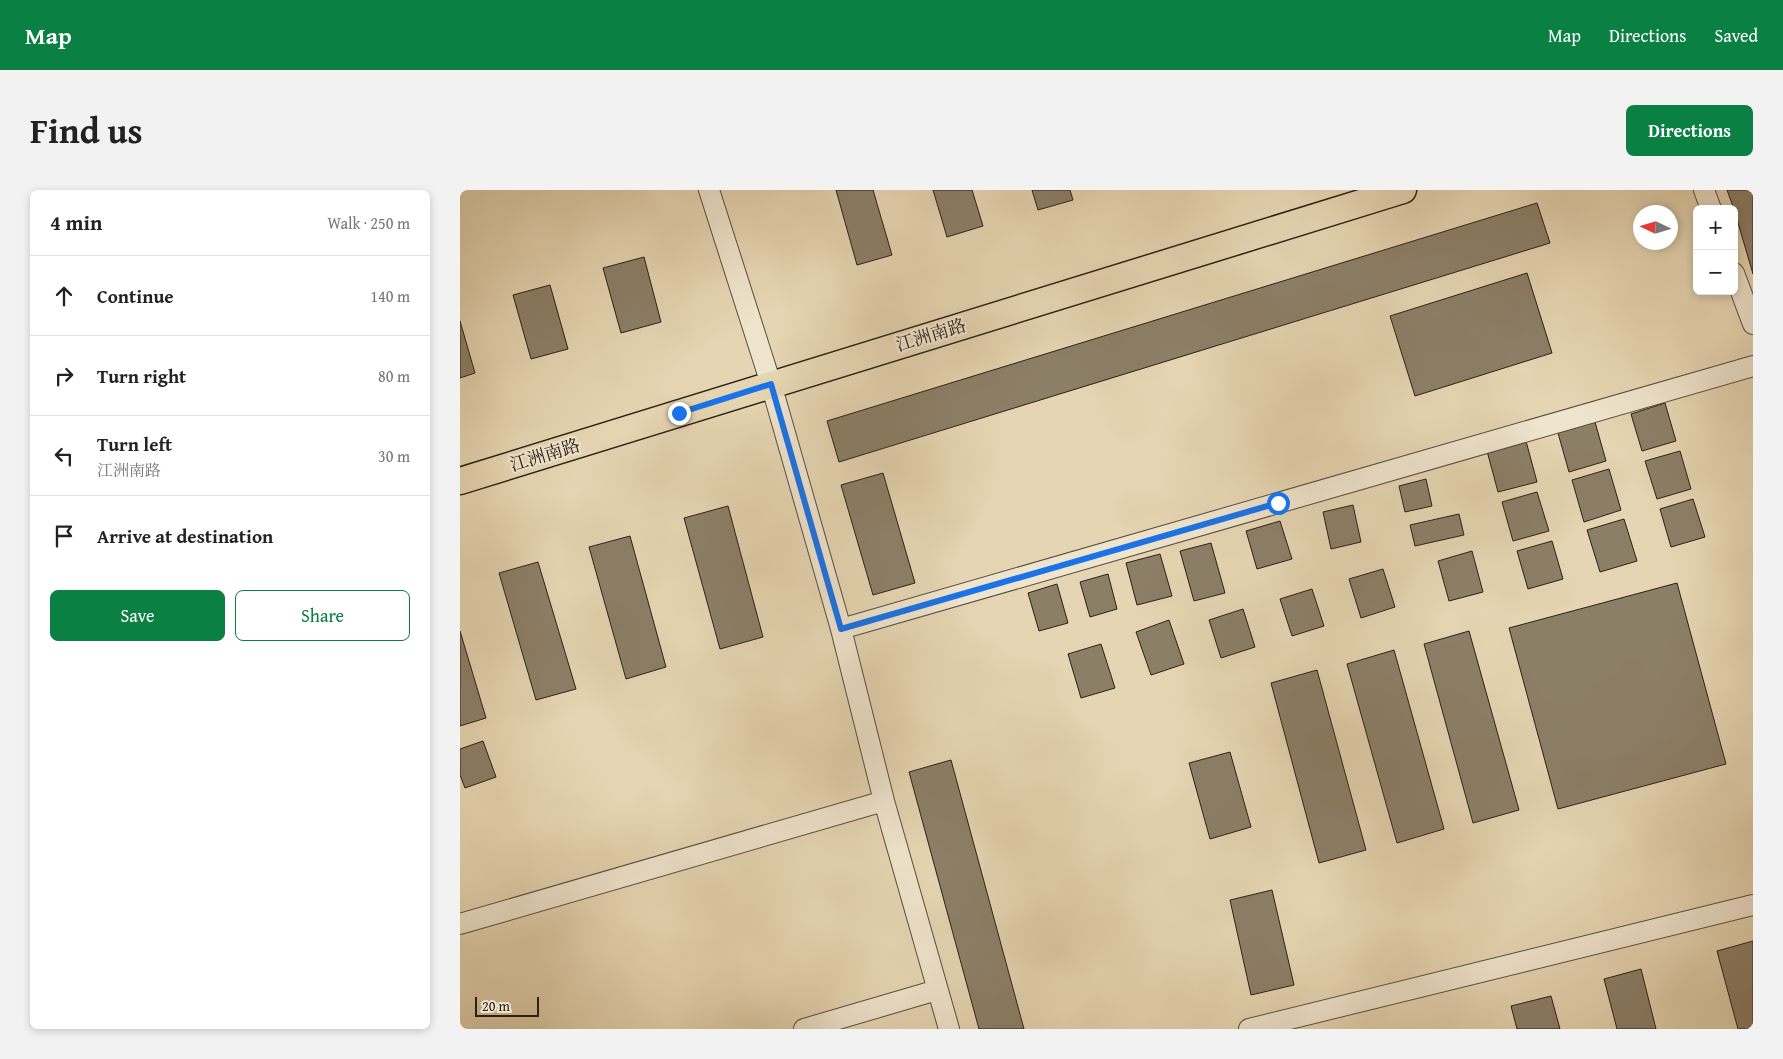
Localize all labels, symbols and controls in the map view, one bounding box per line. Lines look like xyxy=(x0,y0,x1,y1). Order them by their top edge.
text: Map xyxy=(25,18,72,53)
text: Map xyxy=(1548,22,1581,49)
text: Directions xyxy=(1609,22,1686,49)
text: Saved xyxy=(1714,22,1758,49)
text: Find us xyxy=(30,105,143,156)
button: Directions xyxy=(1626,105,1753,156)
north arrow xyxy=(1633,205,1678,250)
map controls xyxy=(1693,205,1738,295)
button: + xyxy=(1693,205,1738,250)
text: 4 min xyxy=(50,207,102,238)
text: Walk · 250 m xyxy=(327,211,410,235)
button: − xyxy=(1693,250,1738,295)
icon: ahead xyxy=(50,282,78,310)
text: Continue xyxy=(97,282,174,310)
text: 140 m xyxy=(370,284,410,308)
street label: 江洲南路 xyxy=(892,311,969,358)
icon: right xyxy=(50,362,78,390)
text: Turn right xyxy=(97,362,186,390)
text: 80 m xyxy=(378,364,410,388)
route end xyxy=(668,402,691,425)
text: Turn left xyxy=(97,430,172,458)
street label: 江洲南路 xyxy=(506,431,583,478)
icon: left xyxy=(50,442,78,470)
text: 30 m xyxy=(378,444,410,468)
text: 江洲南路 xyxy=(97,458,161,482)
route start xyxy=(1267,492,1290,515)
icon: arrive xyxy=(50,522,78,550)
text: Arrive at destination xyxy=(97,522,273,550)
button: Save xyxy=(50,590,225,641)
button: Share xyxy=(235,590,410,641)
scale bar xyxy=(475,994,539,1017)
text: 20 m xyxy=(482,996,510,1016)

